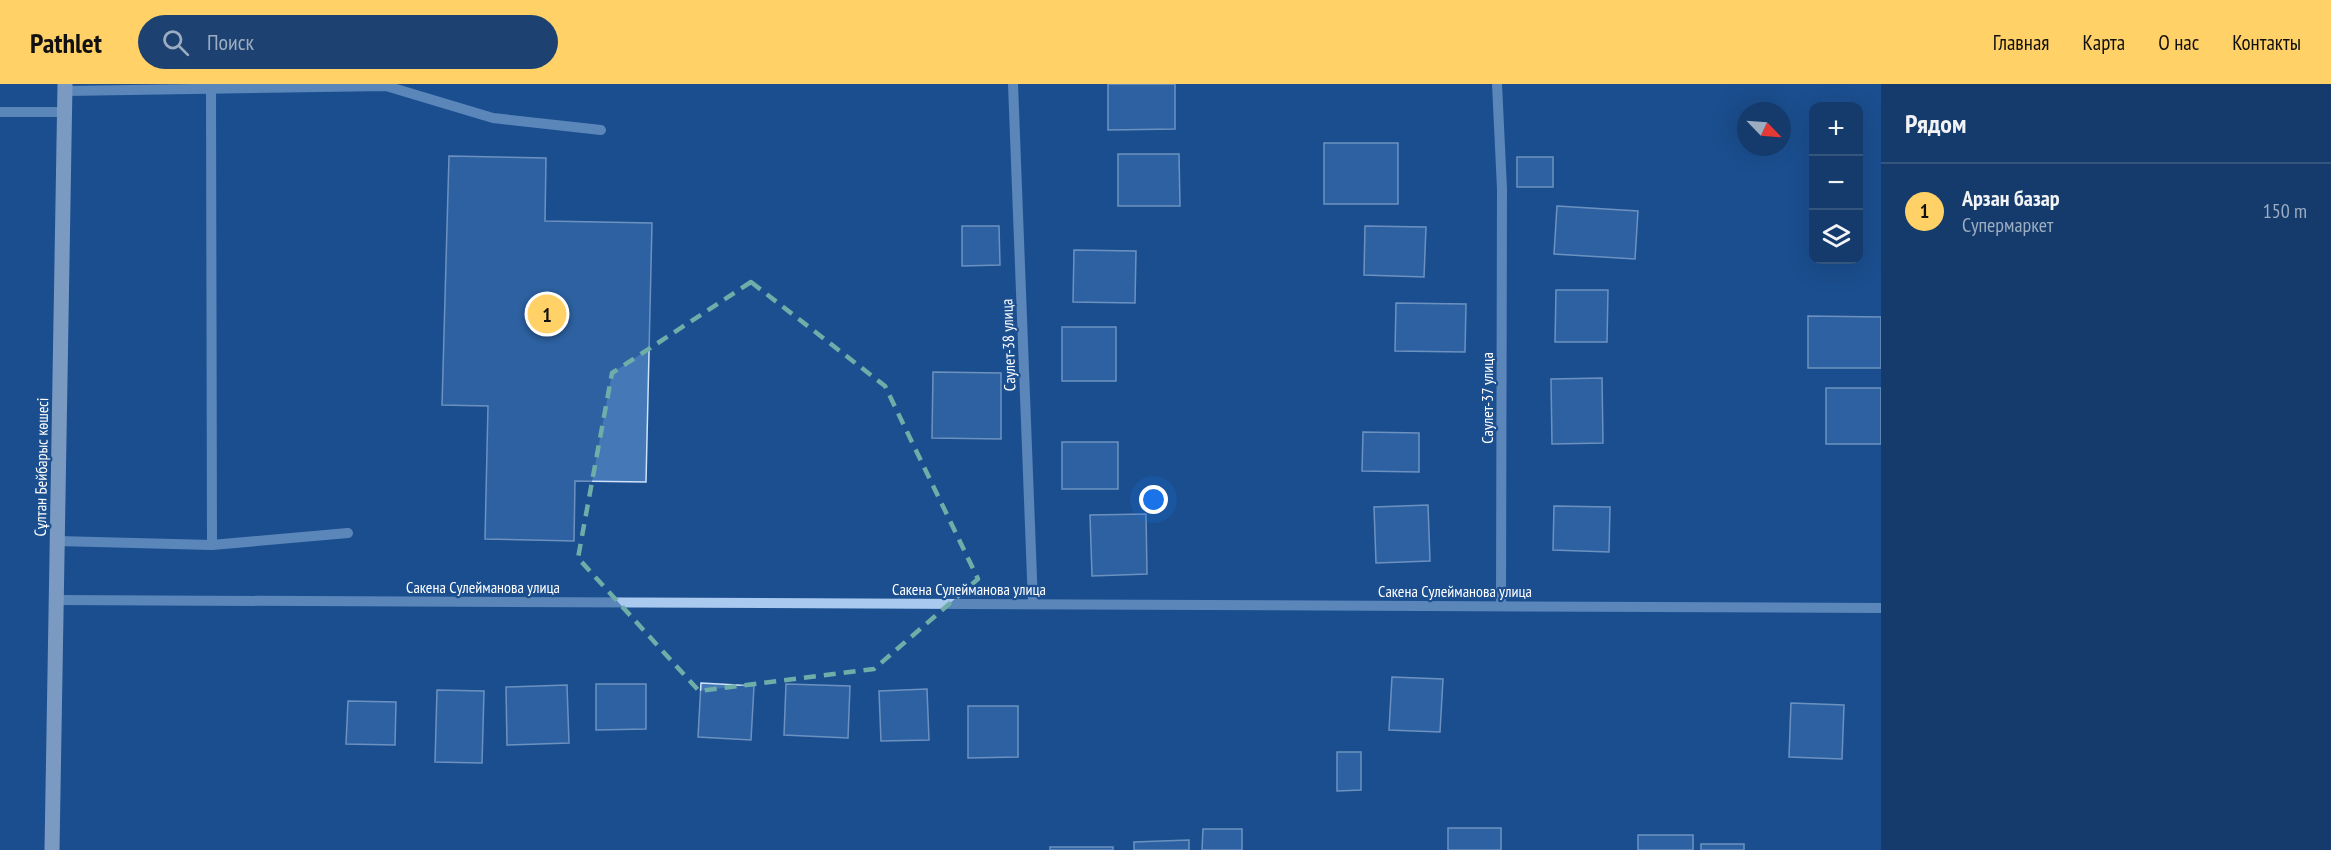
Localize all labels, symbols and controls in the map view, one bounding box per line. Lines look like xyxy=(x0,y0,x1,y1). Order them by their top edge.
search box xyxy=(138,15,558,69)
text: Pathlet xyxy=(30,24,102,61)
icon: search xyxy=(159,26,192,59)
text: Поиск xyxy=(207,28,254,56)
text: Главная xyxy=(1993,29,2049,56)
text: Карта xyxy=(2082,29,2125,56)
text: О нас xyxy=(2158,29,2199,56)
text: Контакты xyxy=(2232,29,2301,56)
north arrow xyxy=(1737,102,1791,156)
map controls xyxy=(1809,102,1863,264)
button: + xyxy=(1809,102,1863,156)
text: Рядом xyxy=(1905,107,1966,140)
button: − xyxy=(1809,156,1863,210)
text: Арзан базар xyxy=(1962,184,2060,212)
text: 1 xyxy=(1920,198,1929,224)
text: 150 m xyxy=(2263,198,2307,224)
button: layers xyxy=(1809,210,1863,264)
text: Супермаркет xyxy=(1962,212,2053,238)
pin: 1 xyxy=(528,292,566,336)
street label: Саулет-38 улица xyxy=(996,299,1020,391)
street label: Саулет-37 улица xyxy=(1477,352,1497,444)
street label: Сұлтан Бейбарыс көшесі xyxy=(30,397,52,537)
your location xyxy=(1139,485,1168,514)
street label: Сакена Сулейманова улица xyxy=(406,577,560,597)
street label: Сакена Сулейманова улица xyxy=(892,579,1046,599)
street label: Сакена Сулейманова улица xyxy=(1378,581,1532,601)

